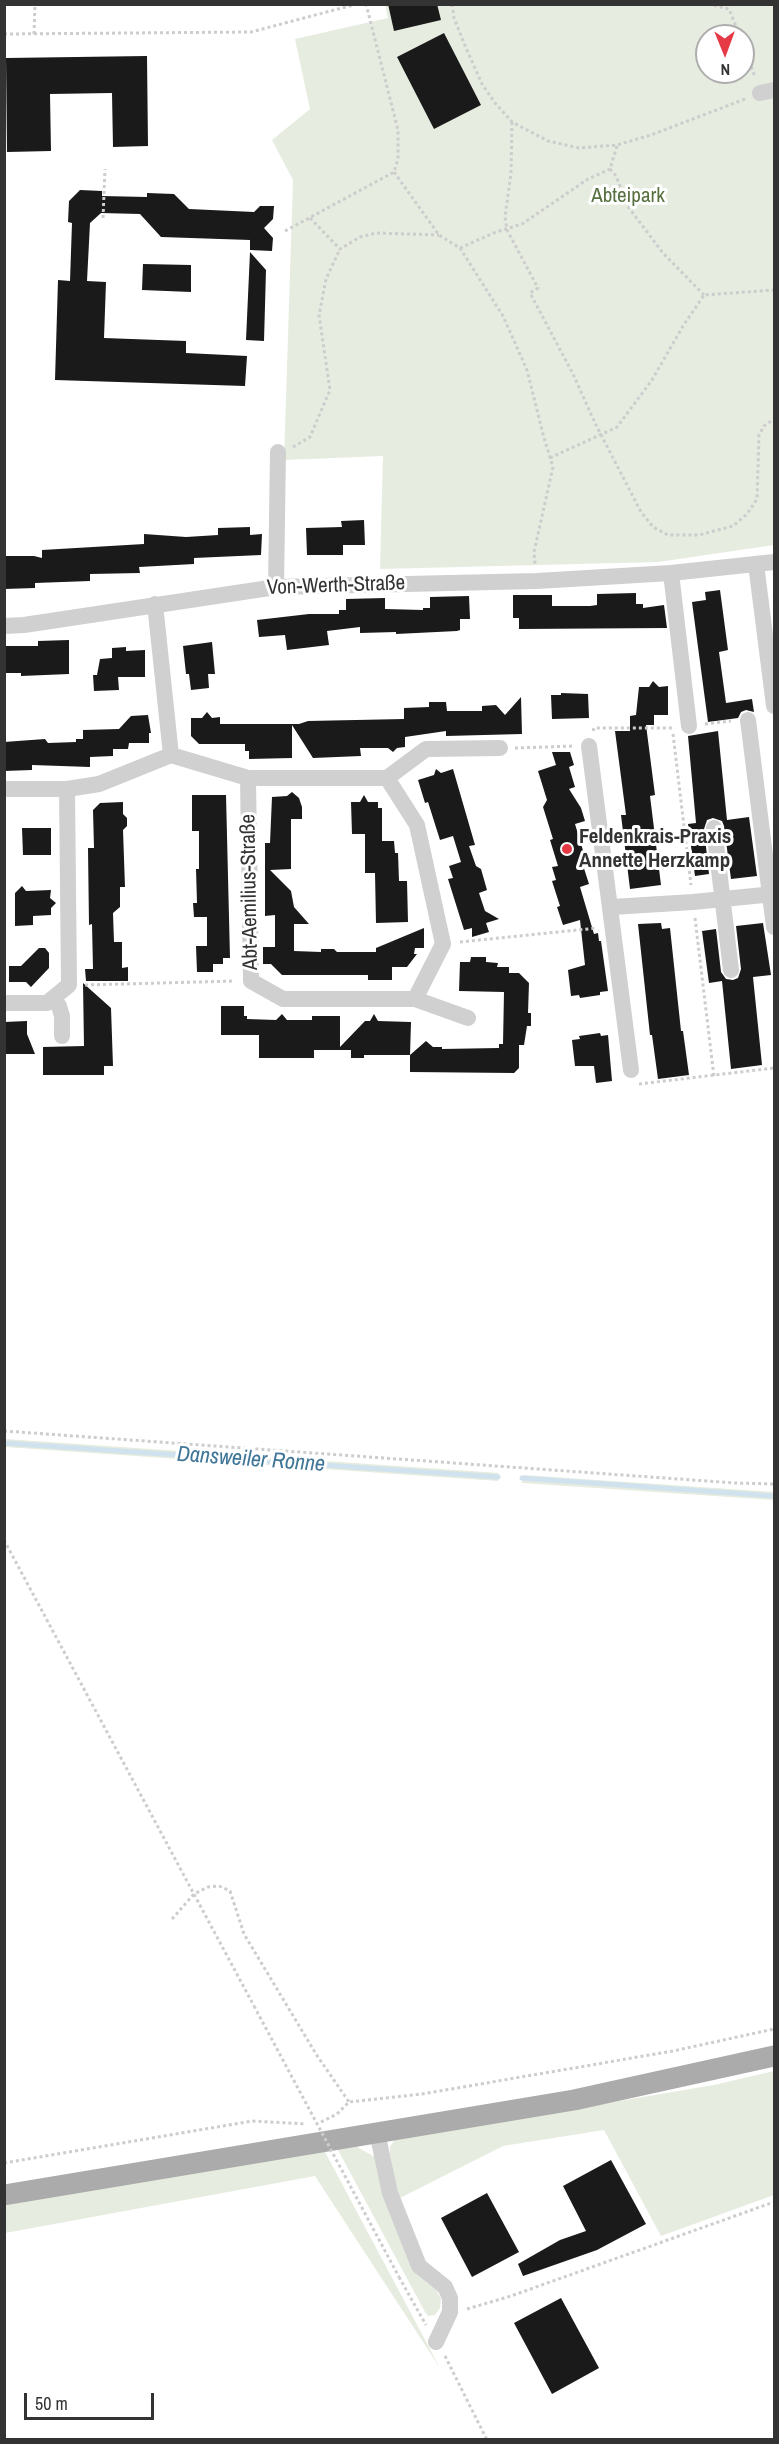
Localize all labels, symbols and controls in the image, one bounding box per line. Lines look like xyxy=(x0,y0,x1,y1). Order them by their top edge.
north arrow xyxy=(695,24,755,84)
text: N xyxy=(720,59,730,81)
park label: Abteipark xyxy=(591,183,665,209)
street label: Von-Werth-Straße xyxy=(266,571,406,601)
street label: Abt-Aemilius-Straße xyxy=(236,814,264,970)
place label: Feldenkrais-Praxis Annette Herzkamp xyxy=(579,824,731,874)
marker: Feldenkrais-Praxis Annette Herzkamp xyxy=(560,842,574,856)
water label: Dansweiler Ronne xyxy=(176,1442,326,1478)
scale bar xyxy=(27,2381,158,2419)
text: 50 m xyxy=(35,2391,68,2416)

